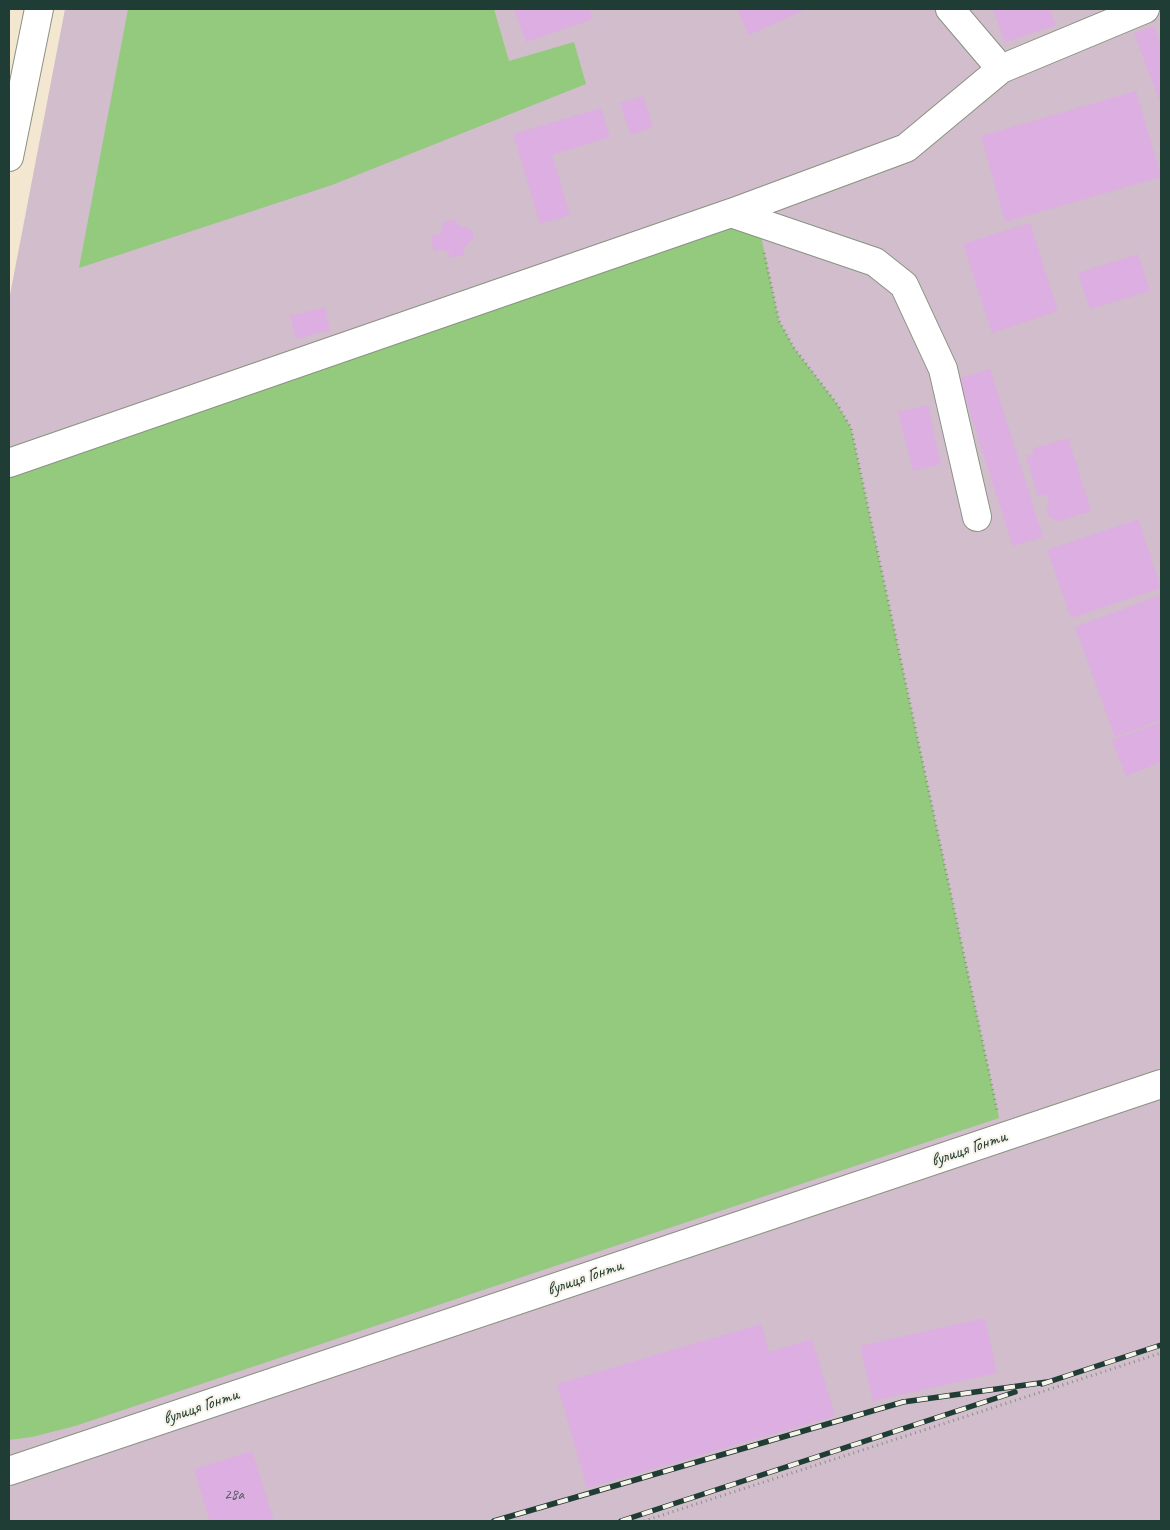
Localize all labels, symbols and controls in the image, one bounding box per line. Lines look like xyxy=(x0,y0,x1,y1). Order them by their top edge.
street label: вулиця Гонти xyxy=(928,1126,1010,1172)
street label: вулиця Гонти xyxy=(544,1255,626,1301)
street label: вулиця Гонти xyxy=(160,1384,242,1430)
house number: 28а xyxy=(224,1486,244,1504)

